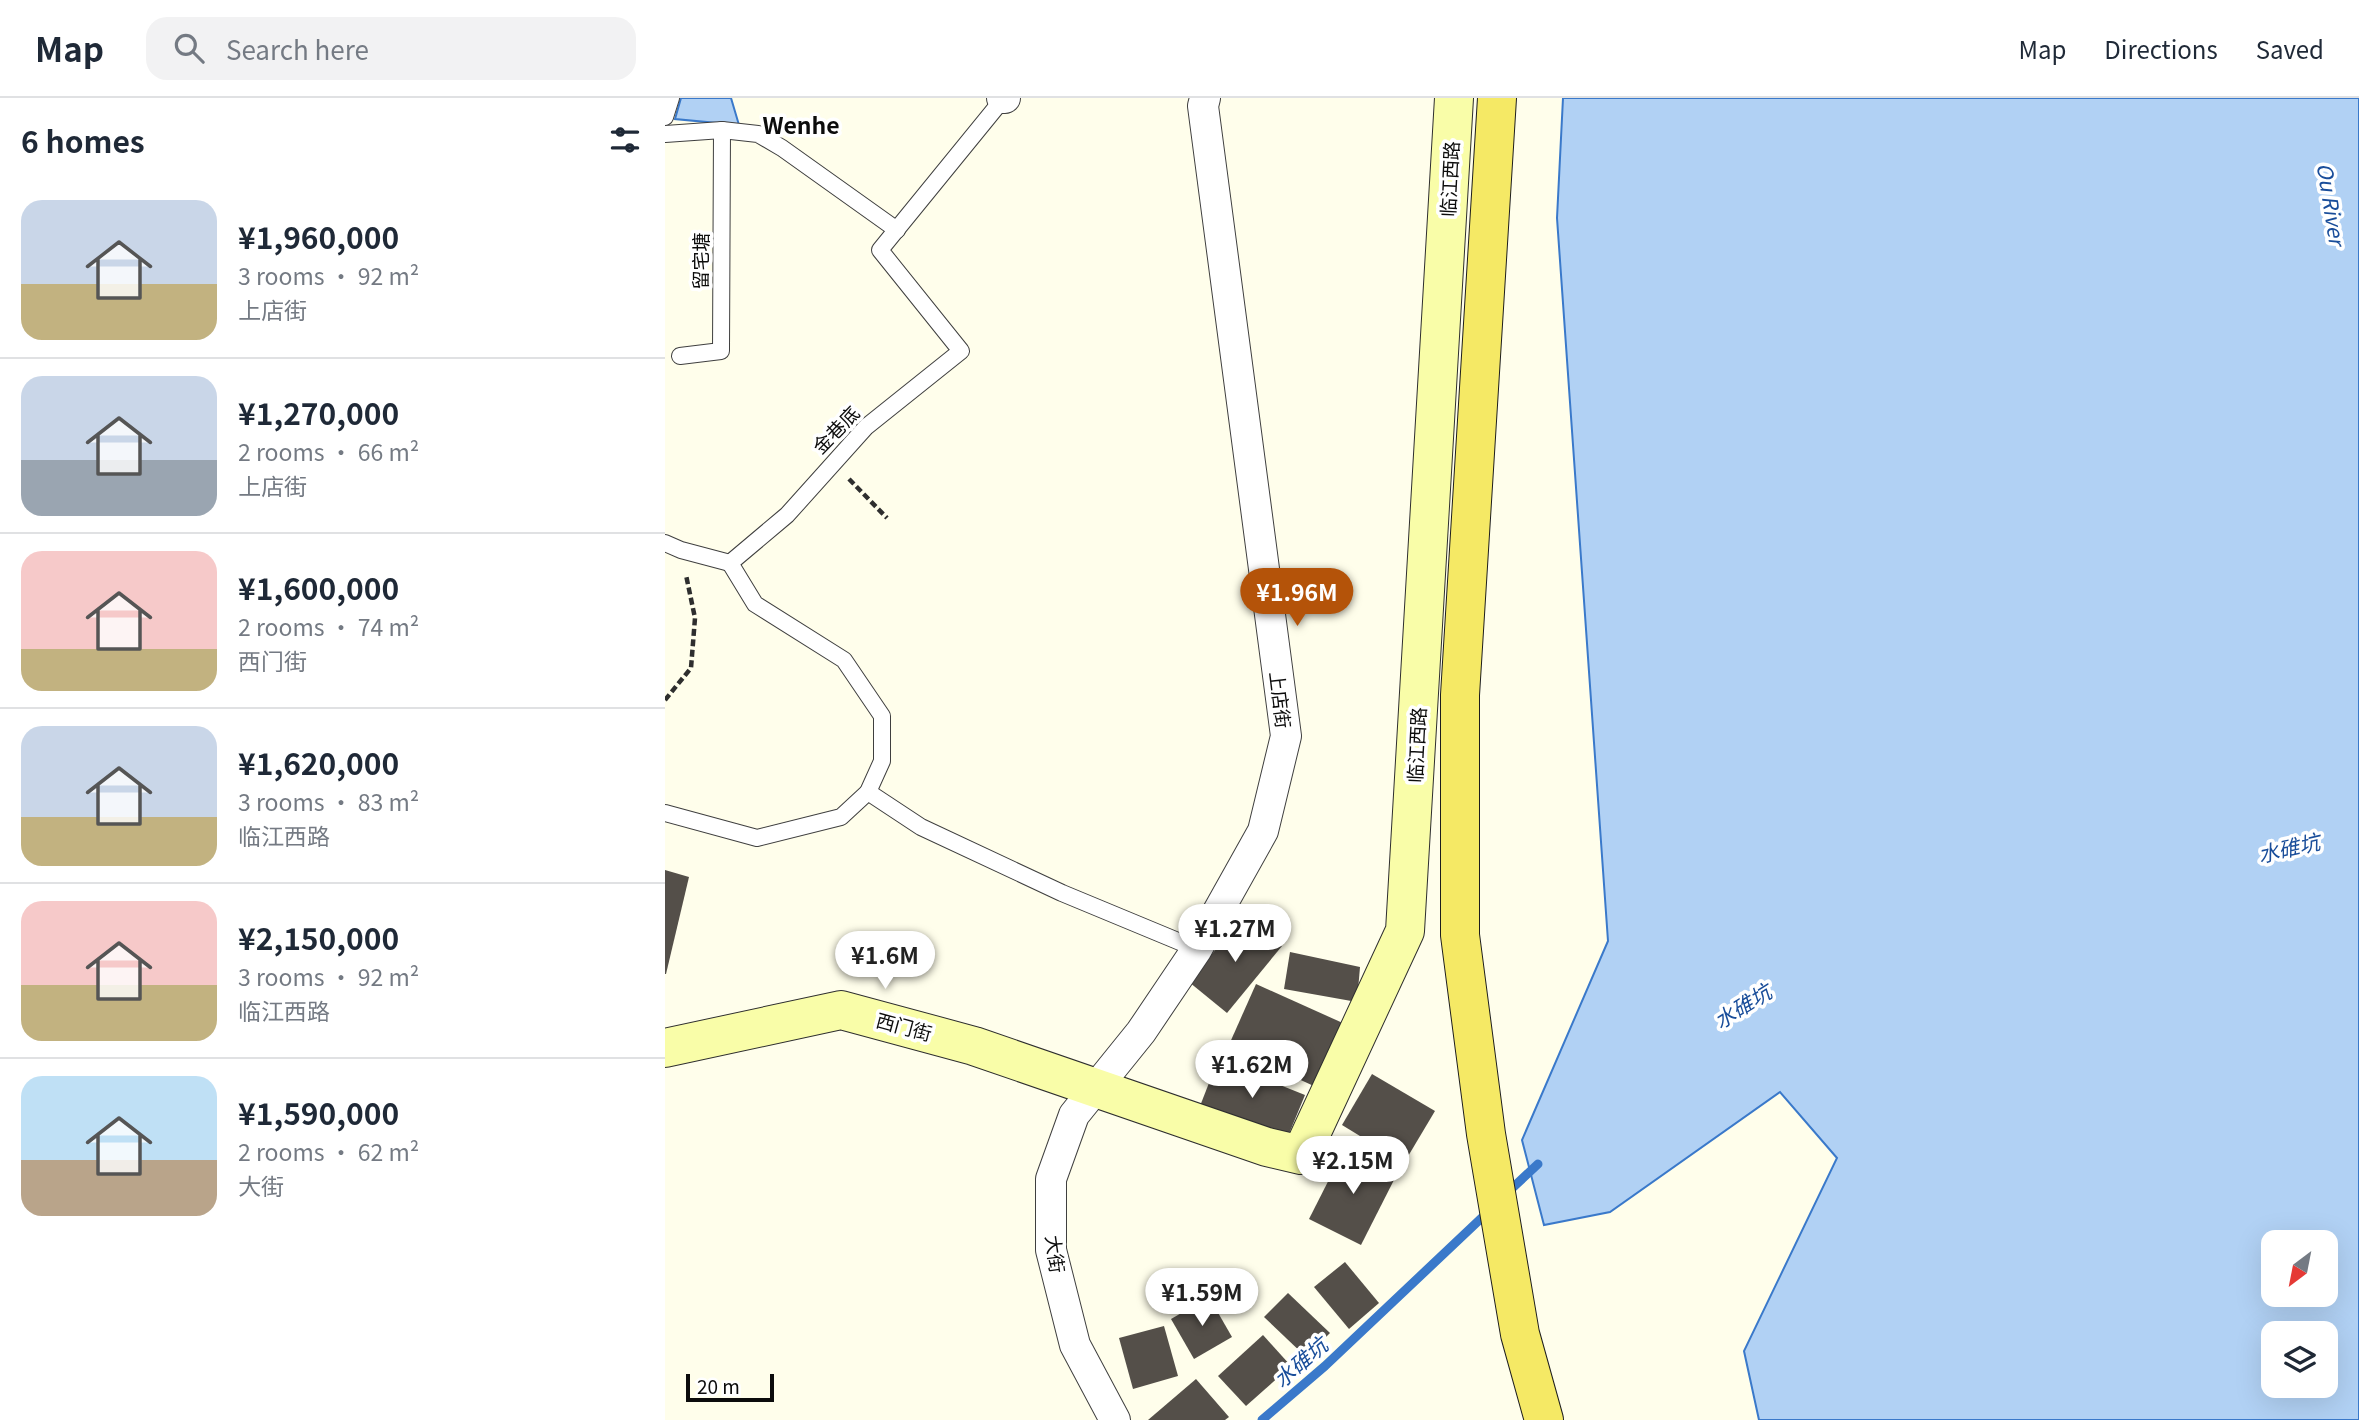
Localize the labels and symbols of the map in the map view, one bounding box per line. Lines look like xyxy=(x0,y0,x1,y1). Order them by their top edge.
district label: Wenhe xyxy=(762,107,840,141)
street label: 临江西路 xyxy=(1433,140,1464,218)
water label: Ou River xyxy=(2311,160,2354,251)
street label: 留宅塘 xyxy=(686,232,713,290)
street label: 金巷底 xyxy=(805,399,864,459)
pin: ¥1.96M xyxy=(1240,568,1354,628)
street label: 上店街 xyxy=(1265,670,1298,730)
street label: 临江西路 xyxy=(1400,706,1431,784)
water label: 水碓坑 xyxy=(2254,825,2326,869)
pin: ¥1.27M xyxy=(1178,904,1292,964)
pin: ¥1.6M xyxy=(836,932,934,991)
water label: 水碓坑 xyxy=(1707,974,1779,1035)
street label: 西门街 xyxy=(873,1005,935,1046)
pin: ¥1.62M xyxy=(1195,1040,1309,1100)
pin: ¥2.15M xyxy=(1296,1136,1410,1196)
north arrow xyxy=(2261,1230,2338,1307)
street label: 大街 xyxy=(1040,1233,1072,1274)
pin: ¥1.59M xyxy=(1145,1268,1259,1328)
water label: 水碓坑 xyxy=(1266,1328,1336,1393)
scale bar xyxy=(686,1371,773,1403)

